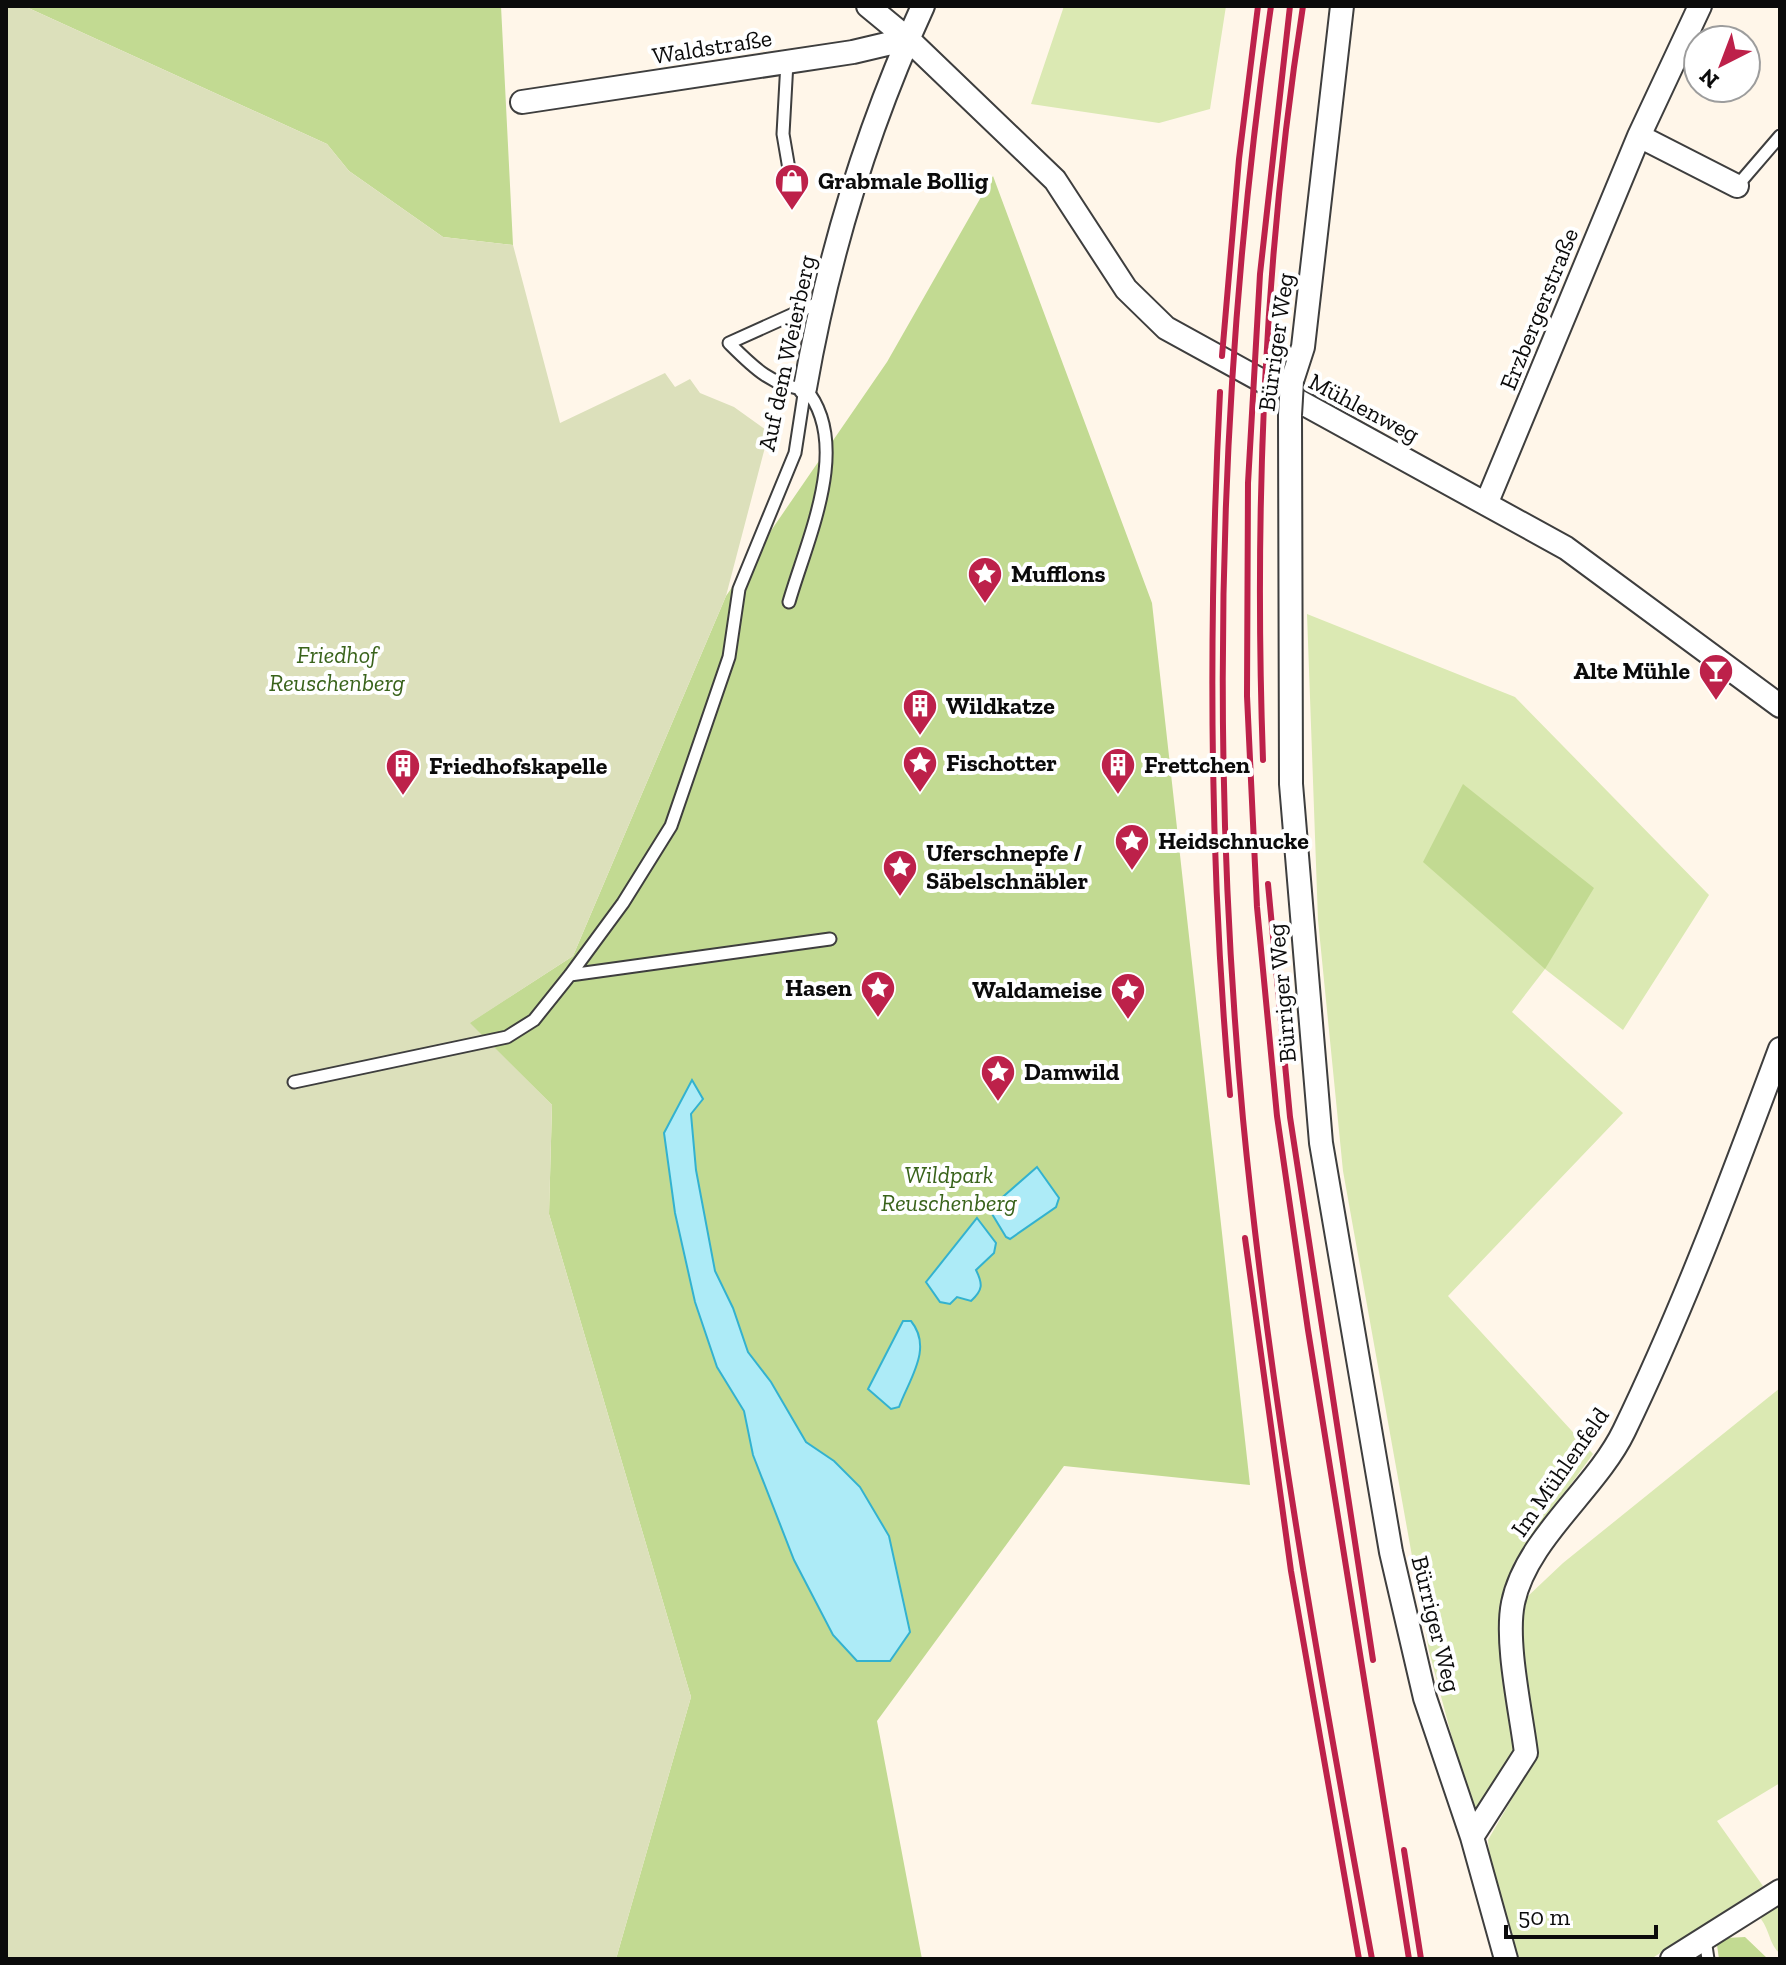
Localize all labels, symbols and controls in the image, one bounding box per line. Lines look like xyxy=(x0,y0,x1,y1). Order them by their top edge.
street label: Waldstraße xyxy=(650,23,774,70)
north arrow xyxy=(1682,24,1762,104)
text: N xyxy=(1694,63,1724,94)
shop icon: Grabmale Bollig xyxy=(773,162,811,212)
place label: Grabmale Bollig xyxy=(818,166,989,195)
street label: Erzbergerstraße xyxy=(1493,224,1584,394)
street label: Auf dem Weierberg xyxy=(752,252,821,454)
street label: Bürriger Weg xyxy=(1251,271,1300,413)
street label: Mühlenweg xyxy=(1304,366,1425,449)
place icon: Mufflons xyxy=(966,555,1004,605)
place label: Mufflons xyxy=(1011,559,1106,588)
park label: Friedhof Reuschenberg xyxy=(269,640,406,697)
bar icon: Alte Mühle xyxy=(1697,652,1735,702)
place label: Alte Mühle xyxy=(1573,656,1690,685)
building icon: Wildkatze xyxy=(901,687,939,737)
place label: Wildkatze xyxy=(946,691,1055,720)
place icon: Fischotter xyxy=(901,744,939,794)
building icon: Frettchen xyxy=(1099,746,1137,796)
building icon: Friedhofskapelle xyxy=(384,747,422,797)
place label: Fischotter xyxy=(946,748,1057,777)
place label: Frettchen xyxy=(1144,750,1250,779)
place label: Friedhofskapelle xyxy=(429,751,608,780)
place icon: Heidschnucke xyxy=(1113,822,1151,872)
place label: Heidschnucke xyxy=(1158,826,1309,855)
place label: Uferschnepfe / Säbelschnäbler xyxy=(926,838,1088,895)
place icon: Uferschnepfe / Säbelschnäbler xyxy=(881,848,919,898)
street label: Bürriger Weg xyxy=(1261,922,1302,1064)
place icon: Hasen xyxy=(859,969,897,1019)
place icon: Waldameise xyxy=(1109,971,1147,1021)
place label: Hasen xyxy=(785,973,852,1002)
place label: Waldameise xyxy=(972,975,1102,1004)
place icon: Damwild xyxy=(979,1053,1017,1103)
place label: Damwild xyxy=(1024,1057,1120,1086)
park label: Wildpark Reuschenberg xyxy=(881,1160,1018,1217)
street label: Im Mühlenfeld xyxy=(1504,1401,1615,1542)
street label: Bürriger Weg xyxy=(1406,1553,1467,1695)
scale bar xyxy=(1506,1889,1656,1939)
text: 50 m xyxy=(1518,1902,1571,1931)

